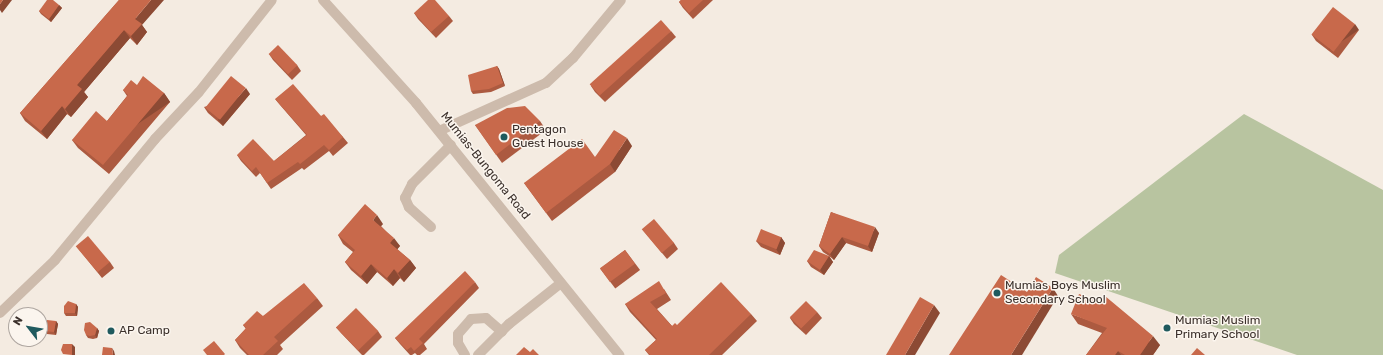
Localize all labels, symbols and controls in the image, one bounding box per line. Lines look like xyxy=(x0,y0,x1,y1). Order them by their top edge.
street label: Mumias-Bungoma Road xyxy=(437,109,533,223)
place label: Pentagon Guest House xyxy=(512,123,583,151)
marker: Pentagon Guest House xyxy=(499,132,509,142)
place label: Mumias Boys Muslim Secondary School xyxy=(1005,279,1121,307)
marker: Mumias Boys Muslim Secondary School xyxy=(992,288,1002,298)
north arrow xyxy=(8,307,48,347)
text: N xyxy=(11,314,26,328)
place label: Mumias Muslim Primary School xyxy=(1175,314,1260,342)
marker: Mumias Muslim Primary School xyxy=(1162,323,1172,333)
place label: AP Camp xyxy=(119,324,170,338)
marker: AP Camp xyxy=(106,326,116,336)

